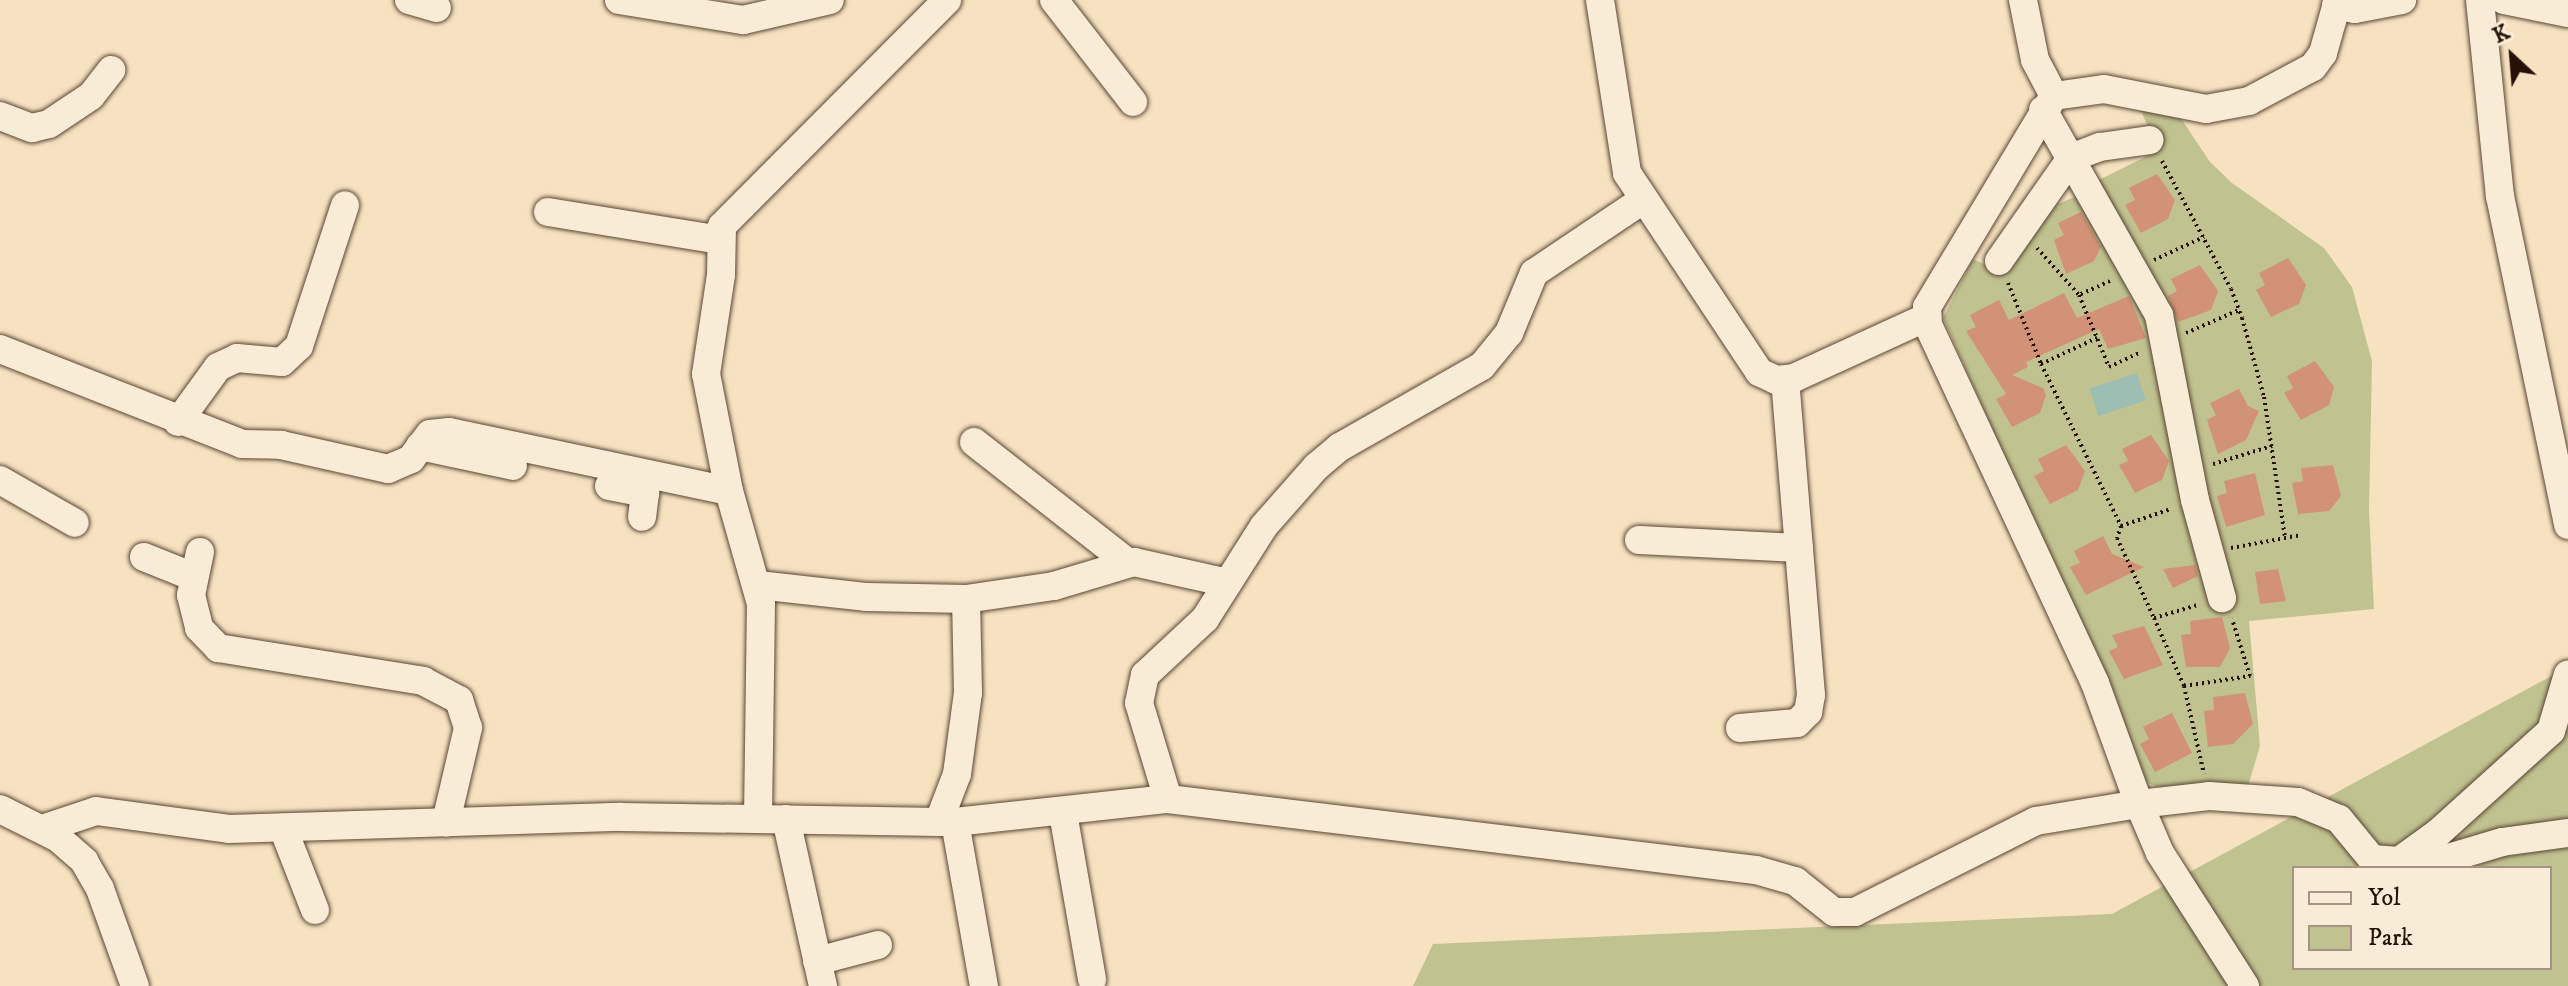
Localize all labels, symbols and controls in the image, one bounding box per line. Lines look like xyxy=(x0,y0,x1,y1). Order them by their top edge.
north arrow xyxy=(2472,16,2552,96)
text: K xyxy=(2488,18,2514,50)
legend xyxy=(2292,866,2552,970)
text: Yol xyxy=(2368,883,2400,913)
text: Park xyxy=(2368,923,2413,953)

